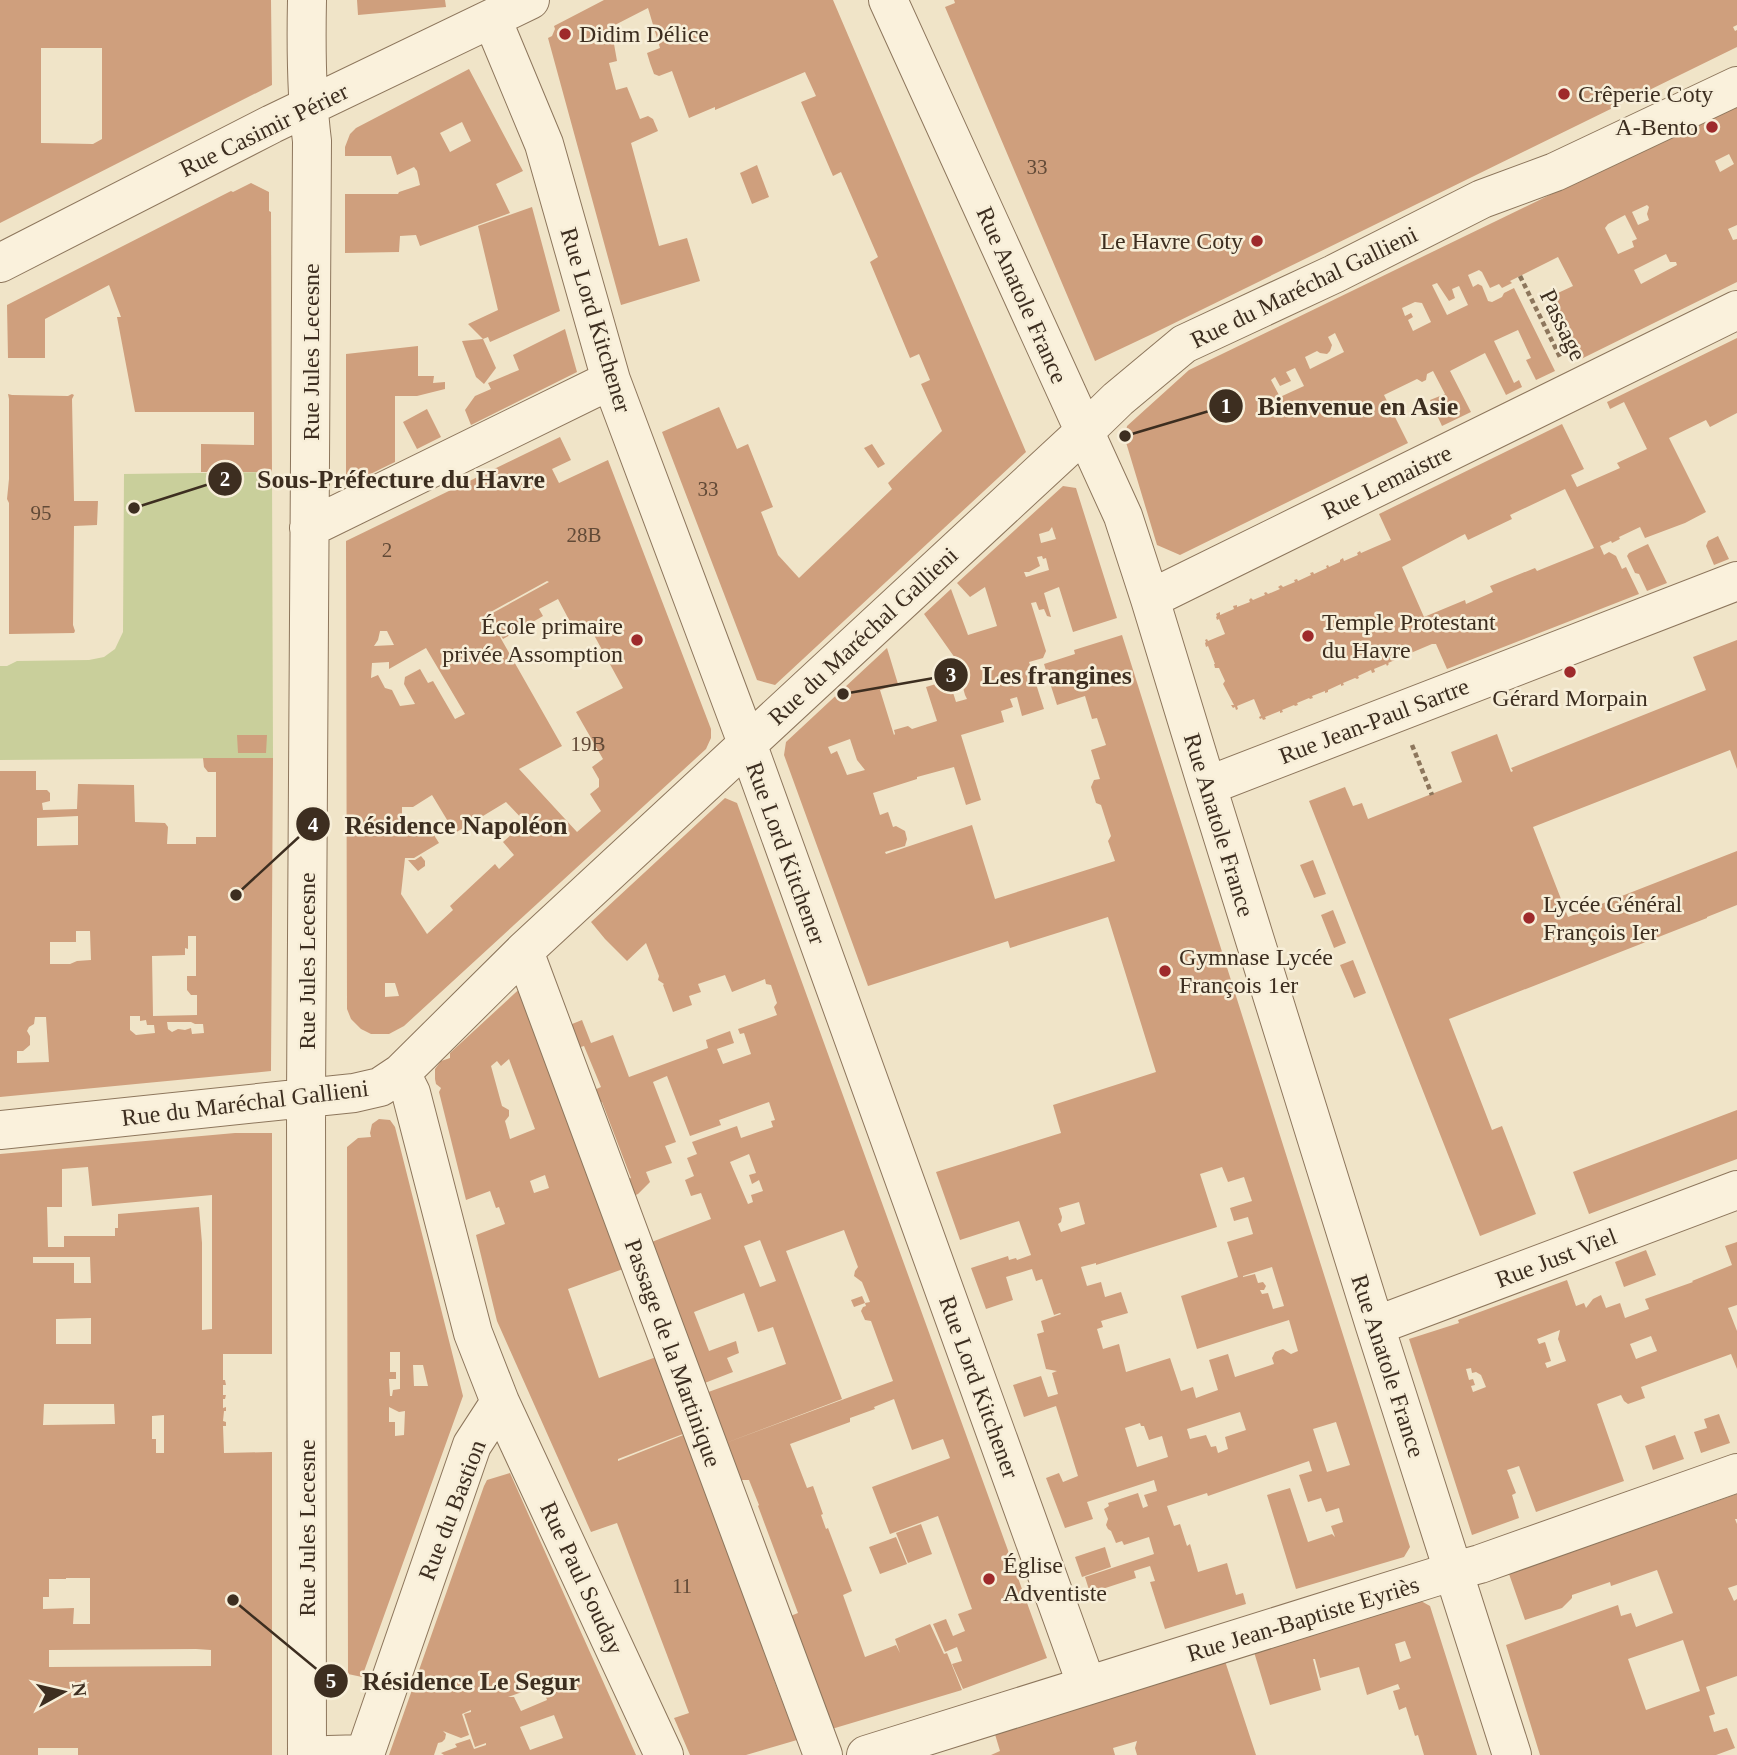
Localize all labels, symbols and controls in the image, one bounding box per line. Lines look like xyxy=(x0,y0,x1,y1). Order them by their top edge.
place label: Didim Délice xyxy=(579,21,709,47)
marker: Didim Délice xyxy=(557,26,573,42)
street label: Rue Casimir Périer xyxy=(176,78,352,182)
place label: Crêperie Coty xyxy=(1578,81,1713,107)
marker: Crêperie Coty xyxy=(1556,86,1572,102)
place label: A-Bento xyxy=(1615,114,1698,140)
marker: A-Bento xyxy=(1704,119,1720,135)
house number: 33 xyxy=(1027,155,1048,179)
street label: Rue Anatole France xyxy=(971,203,1073,387)
street label: Rue du Maréchal Gallieni xyxy=(1187,221,1422,353)
street label: Rue Lord Kitchener xyxy=(556,224,636,416)
place label: Le Havre Coty xyxy=(1100,228,1243,254)
marker: Le Havre Coty xyxy=(1249,233,1265,249)
street label: Rue Jules Lecesne xyxy=(298,263,324,441)
street label: Passage xyxy=(1535,285,1591,365)
callout: Bienvenue en Asie xyxy=(1208,383,1473,430)
text: Bienvenue en Asie xyxy=(1258,392,1458,421)
text: 1 xyxy=(1221,394,1231,418)
street label: Rue Lemaistre xyxy=(1318,439,1456,525)
callout: Sous-Préfecture du Havre xyxy=(208,455,559,502)
text: Sous-Préfecture du Havre xyxy=(257,465,545,494)
text: 2 xyxy=(220,467,230,491)
house number: 33 xyxy=(698,477,719,501)
house number: 95 xyxy=(31,501,52,525)
house number: 28B xyxy=(566,523,602,547)
house number: 2 xyxy=(382,538,392,562)
street label: Rue du Maréchal Gallieni xyxy=(763,542,963,730)
place label: Temple Protestant du Havre xyxy=(1322,609,1496,663)
place label: École primaire privée Assomption xyxy=(442,613,623,667)
marker: Temple Protestant du Havre xyxy=(1300,628,1316,644)
marker: École primaire privée Assomption xyxy=(629,632,645,648)
callout: Les frangines xyxy=(934,651,1146,698)
text: Les frangines xyxy=(982,661,1132,690)
text: 3 xyxy=(946,663,956,687)
marker: Gérard Morpain xyxy=(1562,664,1578,680)
street label: Rue Jean-Paul Sartre xyxy=(1275,673,1473,769)
place label: Gérard Morpain xyxy=(1492,685,1648,711)
street label: Rue Anatole France xyxy=(1179,730,1259,920)
house number: 19B xyxy=(570,732,606,756)
street label: Rue Lord Kitchener xyxy=(741,758,831,948)
callout: Résidence Napoléon xyxy=(296,801,582,848)
text: Résidence Napoléon xyxy=(344,811,568,840)
text: 4 xyxy=(308,813,319,837)
street label: Rue Jules Lecesne xyxy=(294,872,320,1050)
place label: Lycée Général François Ier xyxy=(1543,891,1683,945)
marker: Lycée Général François Ier xyxy=(1521,910,1537,926)
place label: Gymnase Lycée François 1er xyxy=(1179,944,1333,998)
marker: Gymnase Lycée François 1er xyxy=(1157,963,1173,979)
street label: Rue du Maréchal Gallieni xyxy=(120,1075,370,1131)
street label: Rue Just Viel xyxy=(1492,1223,1620,1293)
street label: Passage de la Martinique xyxy=(620,1236,726,1470)
street label: Rue Anatole France xyxy=(1346,1271,1430,1461)
street label: Rue Lord Kitchener xyxy=(934,1292,1024,1482)
street label: Rue du Bastion xyxy=(413,1436,491,1584)
street label: Rue Jules Lecesne xyxy=(294,1439,320,1617)
street label: Rue Paul Souday xyxy=(535,1498,629,1658)
place label: Église Adventiste xyxy=(1003,1552,1107,1606)
marker: Église Adventiste xyxy=(981,1571,997,1587)
street label: Rue Jean-Baptiste Eyriès xyxy=(1184,1571,1422,1667)
house number: 11 xyxy=(672,1574,692,1598)
north arrow xyxy=(28,1657,98,1727)
callout: Résidence Le Segur xyxy=(313,1658,594,1705)
text: Résidence Le Segur xyxy=(362,1667,580,1696)
text: 5 xyxy=(326,1669,336,1693)
text: N xyxy=(68,1681,91,1698)

